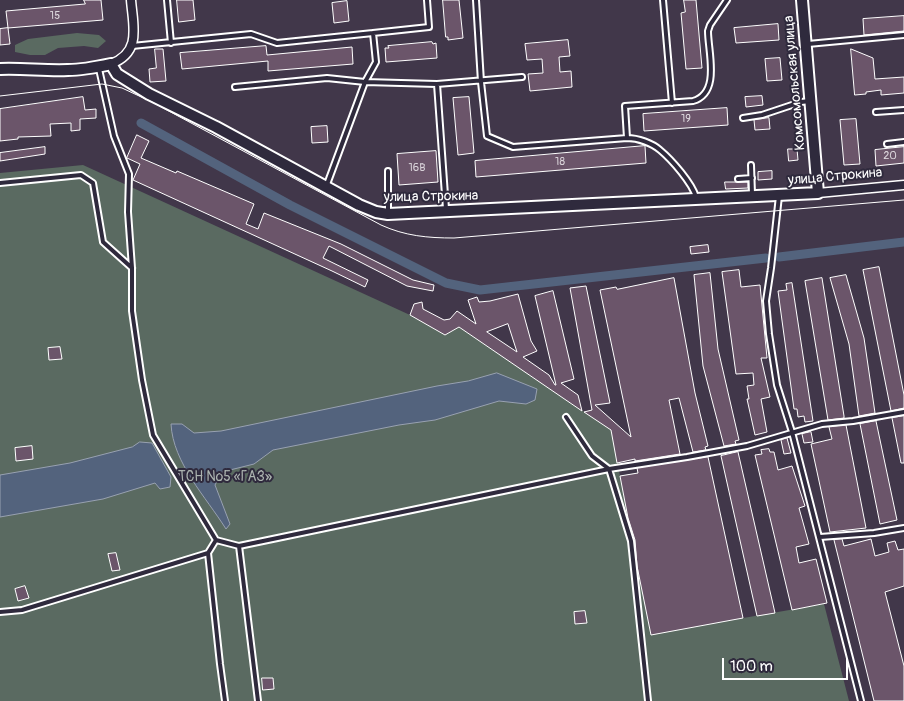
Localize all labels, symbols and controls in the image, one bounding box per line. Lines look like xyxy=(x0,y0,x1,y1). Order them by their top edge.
house number: 15 xyxy=(50,9,60,23)
street label: Комсомольская улица xyxy=(781,15,809,151)
house number: 19 xyxy=(681,112,691,126)
house number: 20 xyxy=(883,149,897,163)
house number: 18 xyxy=(555,155,565,169)
house number: 16В xyxy=(409,161,425,175)
street label: улица Строкина xyxy=(787,165,883,189)
street label: улица Строкина xyxy=(384,188,478,206)
park label: ТСН №5 «ГАЗ» xyxy=(178,469,272,485)
scale bar xyxy=(724,648,850,680)
text: 100 m xyxy=(730,657,773,676)

